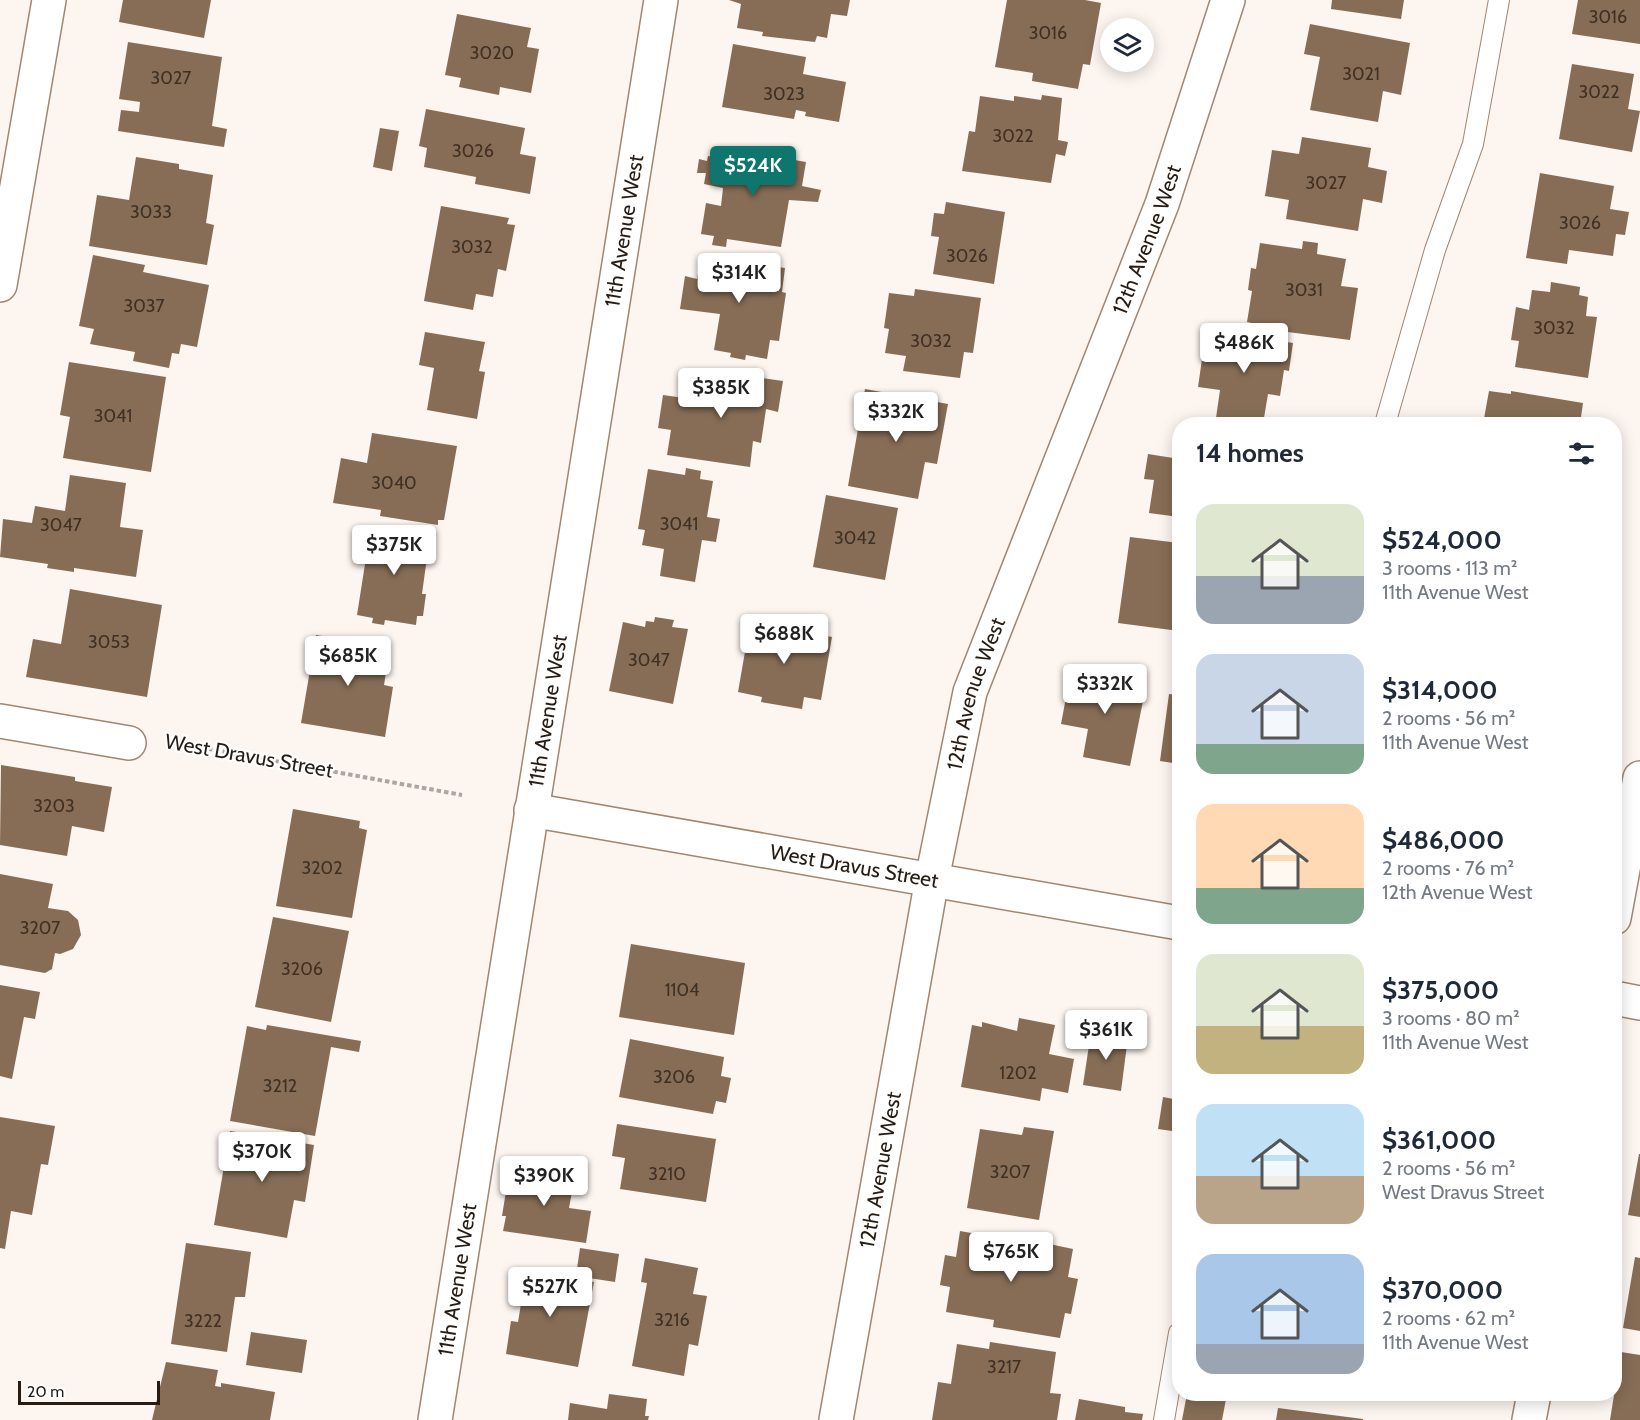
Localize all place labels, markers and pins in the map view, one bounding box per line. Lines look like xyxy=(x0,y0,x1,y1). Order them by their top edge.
pin: $524K xyxy=(711,146,795,197)
pin: $314K xyxy=(697,253,781,304)
pin: $486K xyxy=(1202,323,1286,374)
pin: $385K xyxy=(679,368,763,419)
pin: $332K xyxy=(854,392,938,443)
pin: $375K xyxy=(352,525,436,576)
pin: $688K xyxy=(742,614,826,665)
pin: $685K xyxy=(306,636,390,687)
pin: $332K xyxy=(1063,664,1147,715)
pin: $361K xyxy=(1064,1010,1148,1061)
pin: $370K xyxy=(220,1132,304,1183)
pin: $390K xyxy=(502,1156,586,1207)
pin: $765K xyxy=(969,1232,1053,1283)
pin: $527K xyxy=(508,1267,592,1318)

